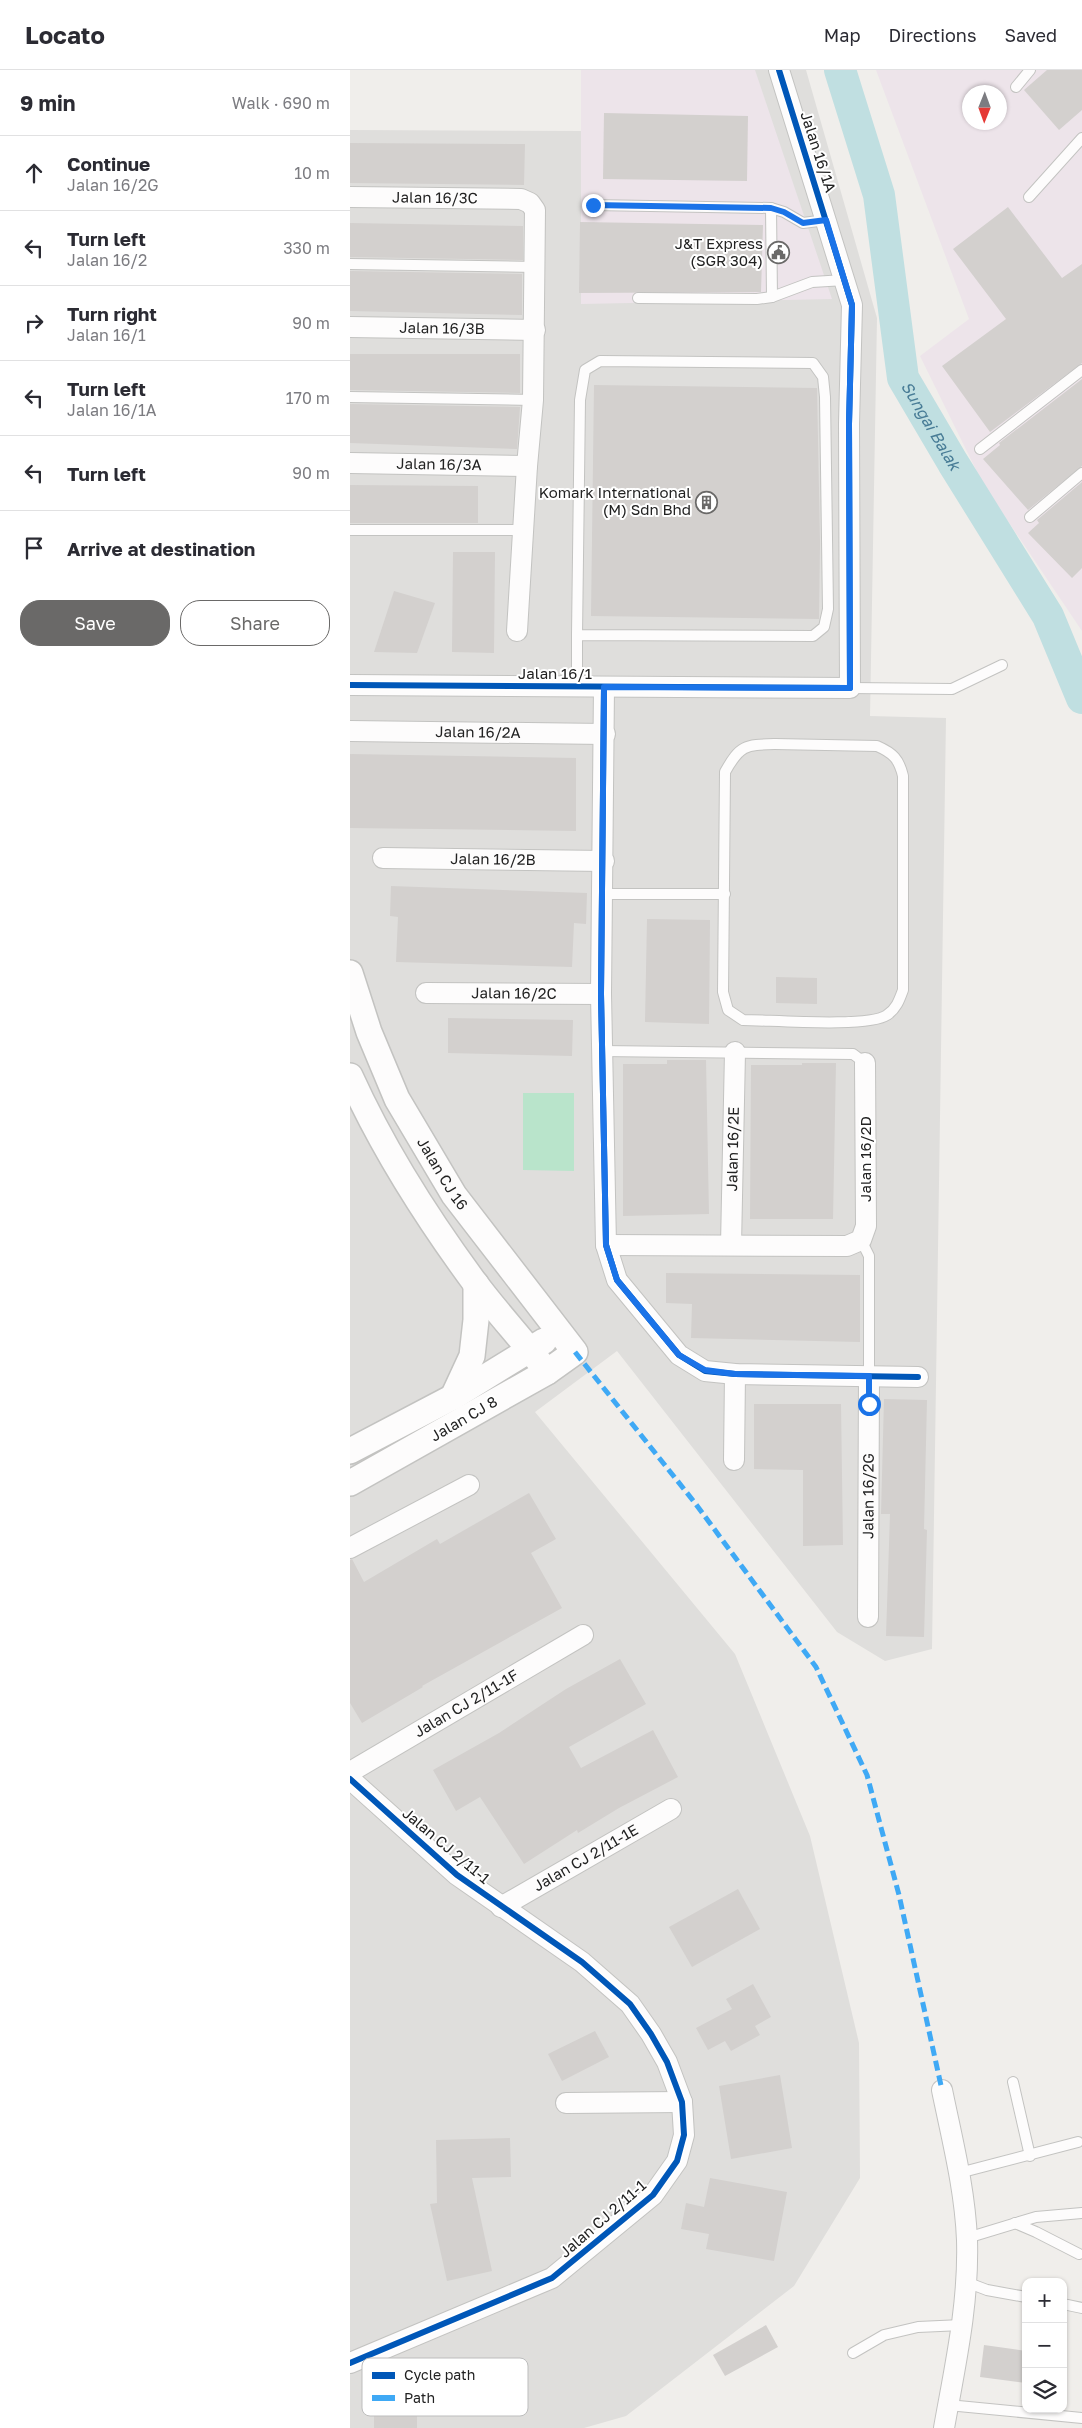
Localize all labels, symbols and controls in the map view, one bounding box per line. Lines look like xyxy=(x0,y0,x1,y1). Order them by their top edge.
text: Locato xyxy=(25,20,105,49)
text: Map xyxy=(824,24,860,46)
text: Directions xyxy=(888,24,976,46)
text: Saved xyxy=(1004,24,1057,46)
north arrow xyxy=(962,85,1007,130)
text: 9 min xyxy=(20,90,75,116)
text: Walk · 690 m xyxy=(232,93,330,113)
street label: Jalan 16/1A xyxy=(797,109,840,194)
text: Continue xyxy=(67,152,150,175)
icon: ahead xyxy=(20,159,48,187)
text: 10 m xyxy=(294,163,330,183)
text: Jalan 16/2G xyxy=(67,175,159,195)
street label: Jalan 16/3C xyxy=(392,187,478,206)
route end xyxy=(582,194,605,217)
text: Turn left xyxy=(67,227,146,250)
icon: left xyxy=(20,234,48,262)
place label: J&T Express (SGR 304) xyxy=(675,234,763,269)
text: 330 m xyxy=(283,238,330,258)
public building icon: J&T Express (SGR 304) xyxy=(767,241,791,265)
text: Jalan 16/2 xyxy=(67,250,147,270)
text: Turn right xyxy=(67,302,157,325)
icon: right xyxy=(20,309,48,337)
text: 90 m xyxy=(292,313,330,333)
street label: Jalan 16/3B xyxy=(399,318,485,337)
text: Jalan 16/1 xyxy=(67,325,146,345)
text: Turn left xyxy=(67,377,146,400)
water label: Sungai Balak xyxy=(897,378,966,476)
icon: left xyxy=(20,384,48,412)
text: 170 m xyxy=(286,388,330,408)
text: Jalan 16/1A xyxy=(67,400,157,420)
street label: Jalan 16/3A xyxy=(396,454,482,473)
icon: left xyxy=(20,459,48,487)
text: Turn left xyxy=(67,462,146,485)
text: 90 m xyxy=(292,463,330,483)
place label: Komark International (M) Sdn Bhd xyxy=(539,483,691,518)
building icon: Komark International (M) Sdn Bhd xyxy=(695,490,719,514)
icon: arrive xyxy=(20,534,48,562)
text: Arrive at destination xyxy=(67,537,255,560)
button: Save xyxy=(20,600,170,646)
button: Share xyxy=(180,600,330,646)
street label: Jalan 16/1 xyxy=(518,664,592,682)
street label: Jalan 16/2A xyxy=(435,722,521,741)
street label: Jalan 16/2B xyxy=(450,849,536,868)
street label: Jalan 16/2C xyxy=(471,983,557,1002)
street label: Jalan 16/2E xyxy=(722,1107,742,1191)
street label: Jalan 16/2D xyxy=(856,1116,874,1202)
street label: Jalan CJ 16 xyxy=(414,1134,472,1213)
street label: Jalan CJ 8 xyxy=(427,1392,500,1445)
route start xyxy=(858,1393,881,1416)
street label: Jalan 16/2G xyxy=(858,1453,877,1539)
street label: Jalan CJ 2/11-1F xyxy=(411,1665,521,1740)
street label: Jalan CJ 2/11-1 xyxy=(399,1803,494,1887)
street label: Jalan CJ 2/11-1E xyxy=(530,1820,641,1894)
street label: Jalan CJ 2/11-1 xyxy=(555,2176,649,2261)
map controls xyxy=(1022,2278,1067,2413)
button: + xyxy=(1022,2278,1067,2323)
button: − xyxy=(1022,2323,1067,2368)
legend xyxy=(362,2358,528,2416)
text: Cycle path xyxy=(404,2366,475,2383)
button: layers xyxy=(1022,2368,1067,2413)
text: Path xyxy=(404,2389,435,2406)

